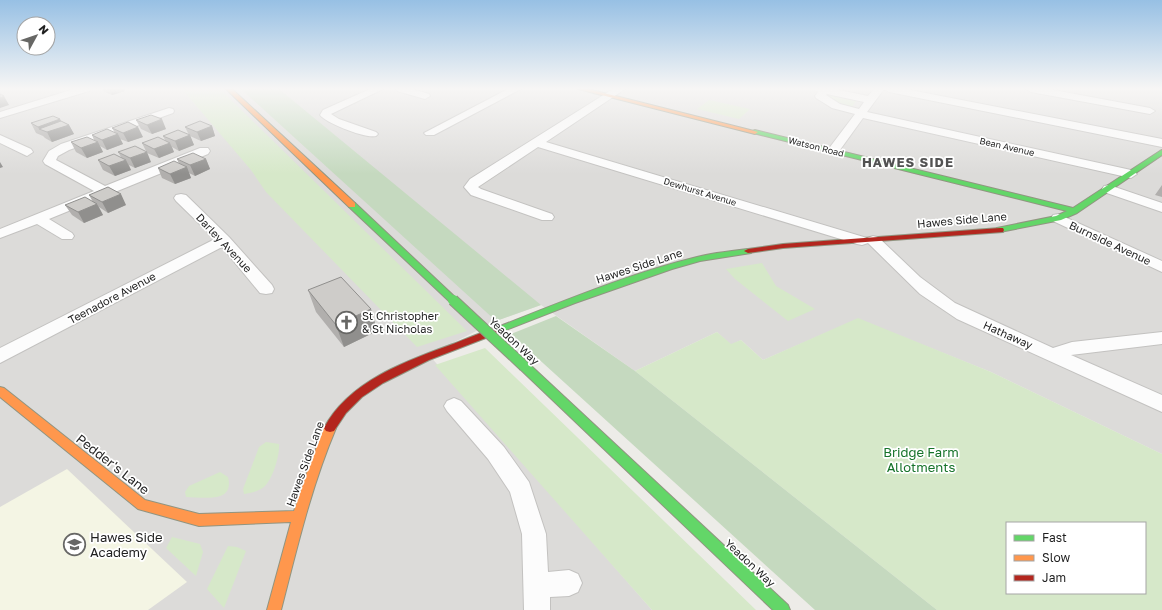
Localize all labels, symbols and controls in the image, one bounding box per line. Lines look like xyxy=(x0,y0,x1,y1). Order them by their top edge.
north arrow xyxy=(16,16,56,56)
text: N xyxy=(36,22,52,37)
street label: Watson Road xyxy=(787,134,845,159)
street label: Bean Avenue xyxy=(979,135,1036,158)
district label: HAWES SIDE xyxy=(862,154,954,170)
street label: Dewhurst Avenue xyxy=(662,175,738,208)
street label: Hawes Side Lane xyxy=(917,209,1007,230)
street label: Darley Avenue xyxy=(194,211,255,275)
street label: Burnside Avenue xyxy=(1067,218,1153,267)
street label: Hawes Side Lane xyxy=(594,245,684,286)
street label: Teenadore Avenue xyxy=(66,269,158,326)
church icon: St Christopher & St Nicholas xyxy=(333,309,359,335)
place label: St Christopher & St Nicholas xyxy=(362,309,439,335)
street label: Yeadon Way xyxy=(487,314,542,367)
street label: Hathaway xyxy=(982,318,1035,351)
street label: Hawes Side Lane xyxy=(283,419,326,508)
street label: Pedder's Lane xyxy=(73,430,153,498)
park label: Bridge Farm Allotments xyxy=(883,444,959,475)
legend xyxy=(1006,522,1146,594)
place label: Hawes Side Academy xyxy=(90,529,163,560)
text: Fast xyxy=(1042,530,1067,545)
school or university icon: Hawes Side Academy xyxy=(61,531,87,557)
street label: Yeadon Way xyxy=(723,536,778,589)
text: Slow xyxy=(1042,550,1070,565)
text: Jam xyxy=(1042,570,1066,585)

